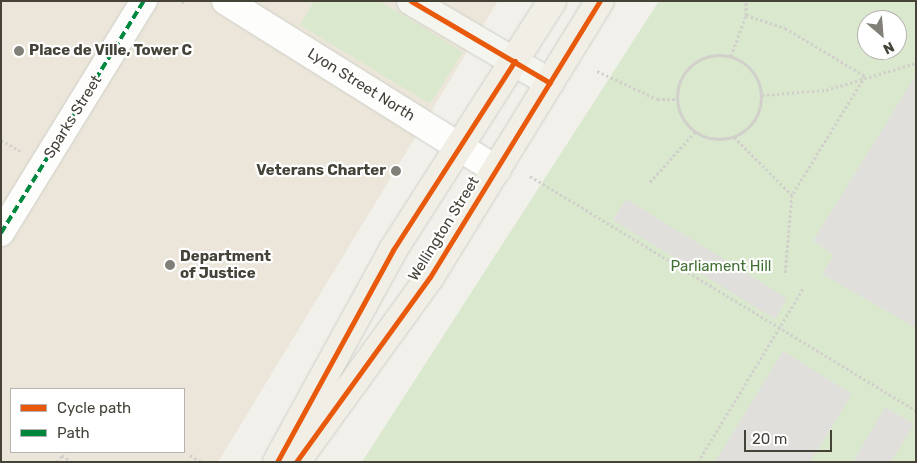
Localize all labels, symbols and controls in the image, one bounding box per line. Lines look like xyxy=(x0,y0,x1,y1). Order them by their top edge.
north arrow xyxy=(857,10,907,60)
text: N xyxy=(880,38,897,58)
place label: Place de Ville, Tower C xyxy=(29,42,193,60)
marker: Place de Ville, Tower C xyxy=(13,45,25,57)
street label: Lyon Street North xyxy=(304,45,418,125)
street label: Sparks Street xyxy=(40,72,106,162)
place label: Veterans Charter xyxy=(256,162,386,180)
marker: Veterans Charter xyxy=(390,165,402,177)
street label: Wellington Street xyxy=(405,173,483,285)
place label: Department of Justice xyxy=(180,247,271,282)
park label: Parliament Hill xyxy=(671,258,771,276)
marker: Department of Justice xyxy=(164,259,176,271)
legend xyxy=(10,388,185,453)
text: Cycle path xyxy=(57,399,131,417)
scale bar xyxy=(747,420,834,452)
text: Path xyxy=(57,424,90,442)
text: 20 m xyxy=(752,430,787,448)

